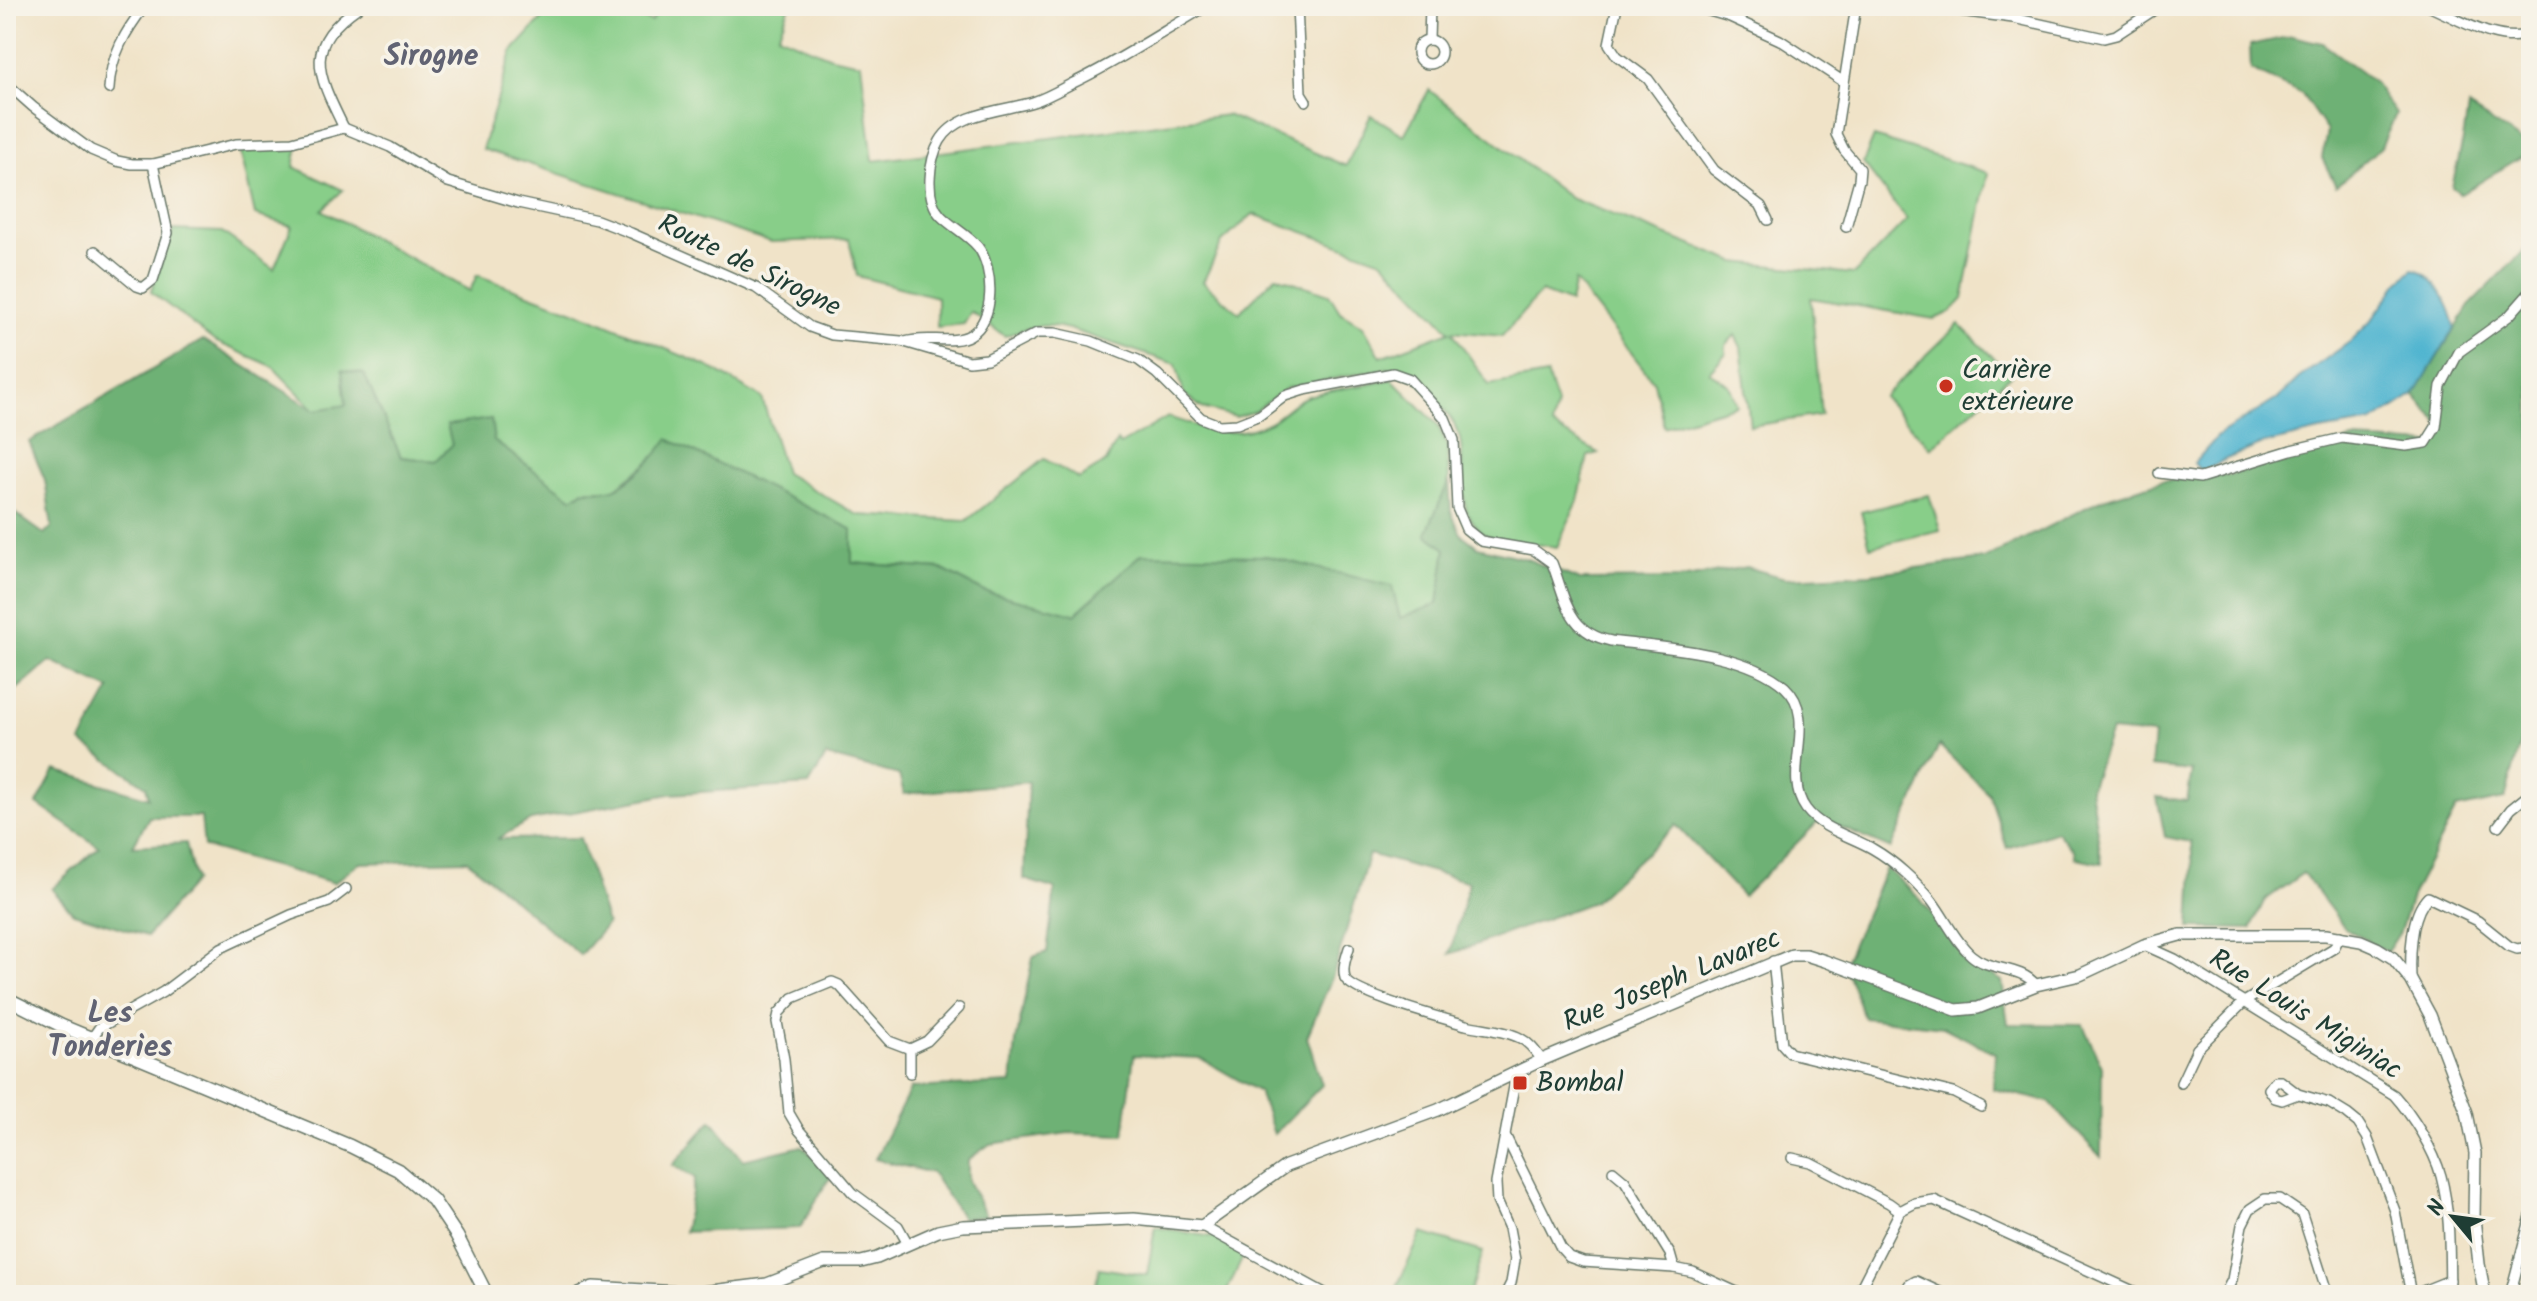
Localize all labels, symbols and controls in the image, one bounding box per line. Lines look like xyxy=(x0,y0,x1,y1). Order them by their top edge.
district label: Sirogne xyxy=(384,33,479,81)
street label: Route de Sirogne xyxy=(650,202,849,330)
place label: Carrière extérieure xyxy=(1962,348,2074,425)
marker: Carrière extérieure xyxy=(1937,377,1955,395)
street label: Rue Joseph Lavarec xyxy=(1556,917,1788,1045)
street label: Rue Louis Miginiac xyxy=(2199,937,2411,1093)
district label: Les Tonderies xyxy=(48,990,172,1072)
place label: Bombal xyxy=(1536,1061,1624,1106)
marker: Bombal xyxy=(1511,1074,1529,1092)
north arrow xyxy=(2413,1177,2493,1257)
text: N xyxy=(2419,1194,2456,1223)

